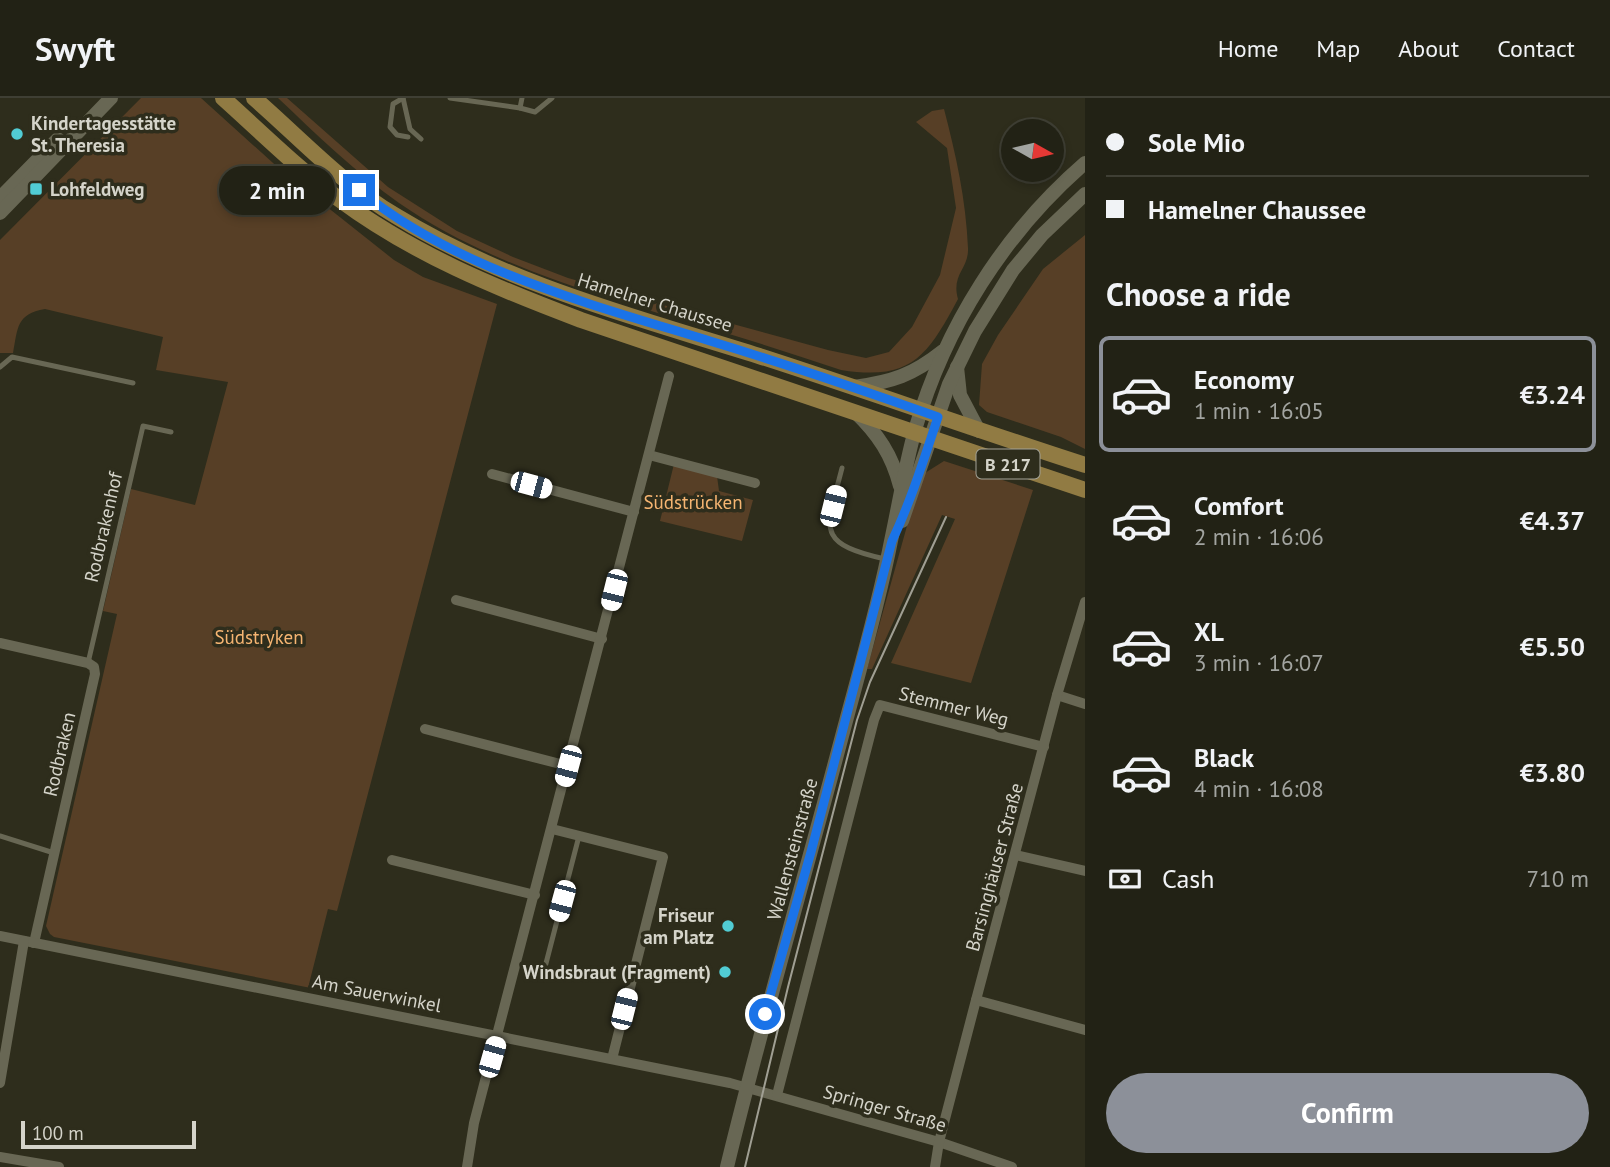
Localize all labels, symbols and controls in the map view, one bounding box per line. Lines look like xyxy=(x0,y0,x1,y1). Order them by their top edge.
text: Swyft xyxy=(35,27,115,70)
text: Home xyxy=(1218,33,1278,64)
text: Map xyxy=(1316,33,1360,64)
text: About xyxy=(1398,33,1459,64)
text: Contact xyxy=(1497,33,1575,64)
place label: Kindertagesstätte St. Theresia xyxy=(31,111,176,157)
north arrow xyxy=(1001,119,1064,182)
map controls xyxy=(1001,119,1064,182)
marker: Kindertagesstätte St. Theresia xyxy=(9,126,25,142)
text: Sole Mio xyxy=(1148,126,1245,159)
callout: 2 min xyxy=(219,166,334,214)
route end xyxy=(343,174,375,206)
text: 2 min xyxy=(249,176,305,205)
place label: Lohfeldweg xyxy=(50,177,144,201)
marker: Lohfeldweg xyxy=(28,181,44,197)
text: Hamelner Chaussee xyxy=(1148,193,1366,226)
street label: Hamelner Chaussee xyxy=(575,267,735,337)
text: Choose a ride xyxy=(1106,273,1291,315)
icon: car xyxy=(1110,363,1173,426)
text: Economy xyxy=(1194,363,1294,396)
text: €3.24 xyxy=(1520,378,1585,411)
text: 1 min · 16:05 xyxy=(1194,396,1324,425)
road number: B 217 xyxy=(976,450,1040,478)
street label: Rodbrakenhof xyxy=(79,469,128,584)
car xyxy=(508,469,555,501)
car xyxy=(818,483,849,529)
icon: car xyxy=(1110,489,1173,552)
text: Comfort xyxy=(1194,489,1284,522)
park label: Südstrücken xyxy=(643,490,743,514)
text: €4.37 xyxy=(1520,504,1585,537)
text: 2 min · 16:06 xyxy=(1194,522,1324,551)
car xyxy=(599,567,630,613)
icon: car xyxy=(1110,615,1173,678)
text: XL xyxy=(1194,615,1224,648)
park label: Südstryken xyxy=(214,625,304,649)
text: €5.50 xyxy=(1520,630,1585,663)
text: 3 min · 16:07 xyxy=(1194,648,1324,677)
street label: Stemmer Weg xyxy=(897,681,1011,731)
street label: Rodbraken xyxy=(38,709,80,799)
icon: car xyxy=(1110,741,1173,804)
text: Black xyxy=(1194,741,1254,774)
car xyxy=(553,743,584,789)
text: €3.80 xyxy=(1520,756,1585,789)
text: 4 min · 16:08 xyxy=(1194,774,1324,803)
street label: Wallensteinstraße xyxy=(761,775,823,923)
street label: Barsinghäuser Straße xyxy=(960,780,1028,954)
icon: cash xyxy=(1106,860,1144,898)
text: Cash xyxy=(1162,862,1214,895)
text: 710 m xyxy=(1527,864,1589,893)
car xyxy=(547,878,578,924)
place label: Friseur am Platz xyxy=(643,903,714,949)
marker: Friseur am Platz xyxy=(720,918,736,934)
place label: Windsbraut (Fragment) xyxy=(523,960,711,984)
marker: Windsbraut (Fragment) xyxy=(717,964,733,980)
street label: Am Sauerwinkel xyxy=(310,969,444,1017)
car xyxy=(609,986,640,1032)
route start xyxy=(749,998,781,1030)
car xyxy=(477,1034,508,1080)
button: Confirm xyxy=(1106,1073,1589,1153)
street label: Springer Straße xyxy=(821,1079,949,1137)
scale bar xyxy=(21,1118,196,1150)
text: 100 m xyxy=(32,1121,84,1145)

